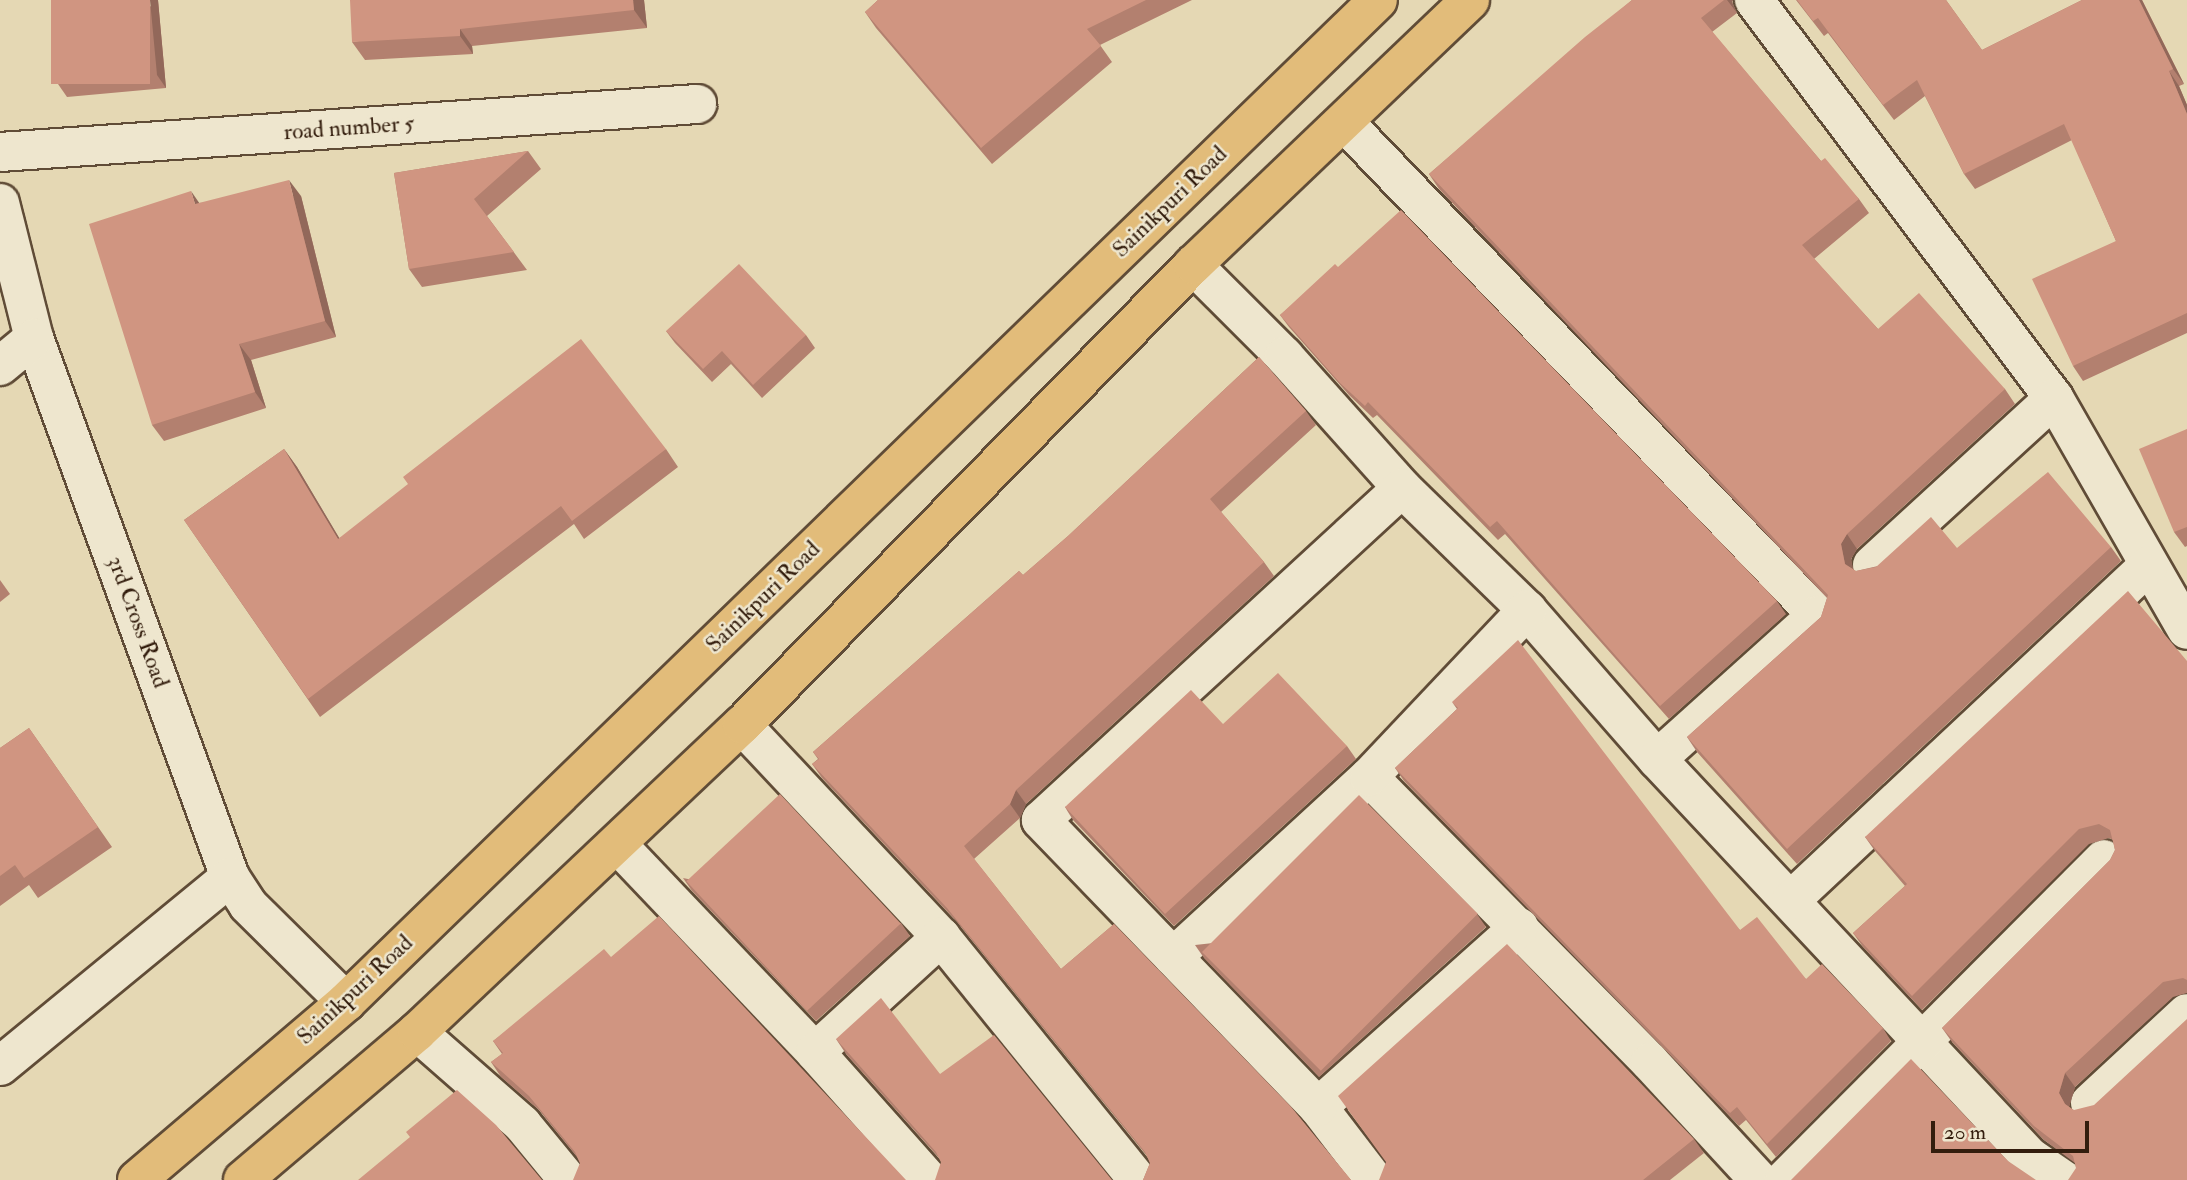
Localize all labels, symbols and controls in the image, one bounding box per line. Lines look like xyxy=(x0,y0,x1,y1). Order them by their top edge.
street label: road number 5 xyxy=(283,110,415,146)
street label: Sainikpuri Road xyxy=(1107,141,1233,263)
street label: Sainikpuri Road xyxy=(700,536,826,658)
street label: 3rd Cross Road xyxy=(101,552,175,692)
street label: Sainikpuri Road xyxy=(291,929,419,1051)
scale bar xyxy=(1935,1106,2092,1150)
text: 20 m xyxy=(1944,1119,1986,1146)

